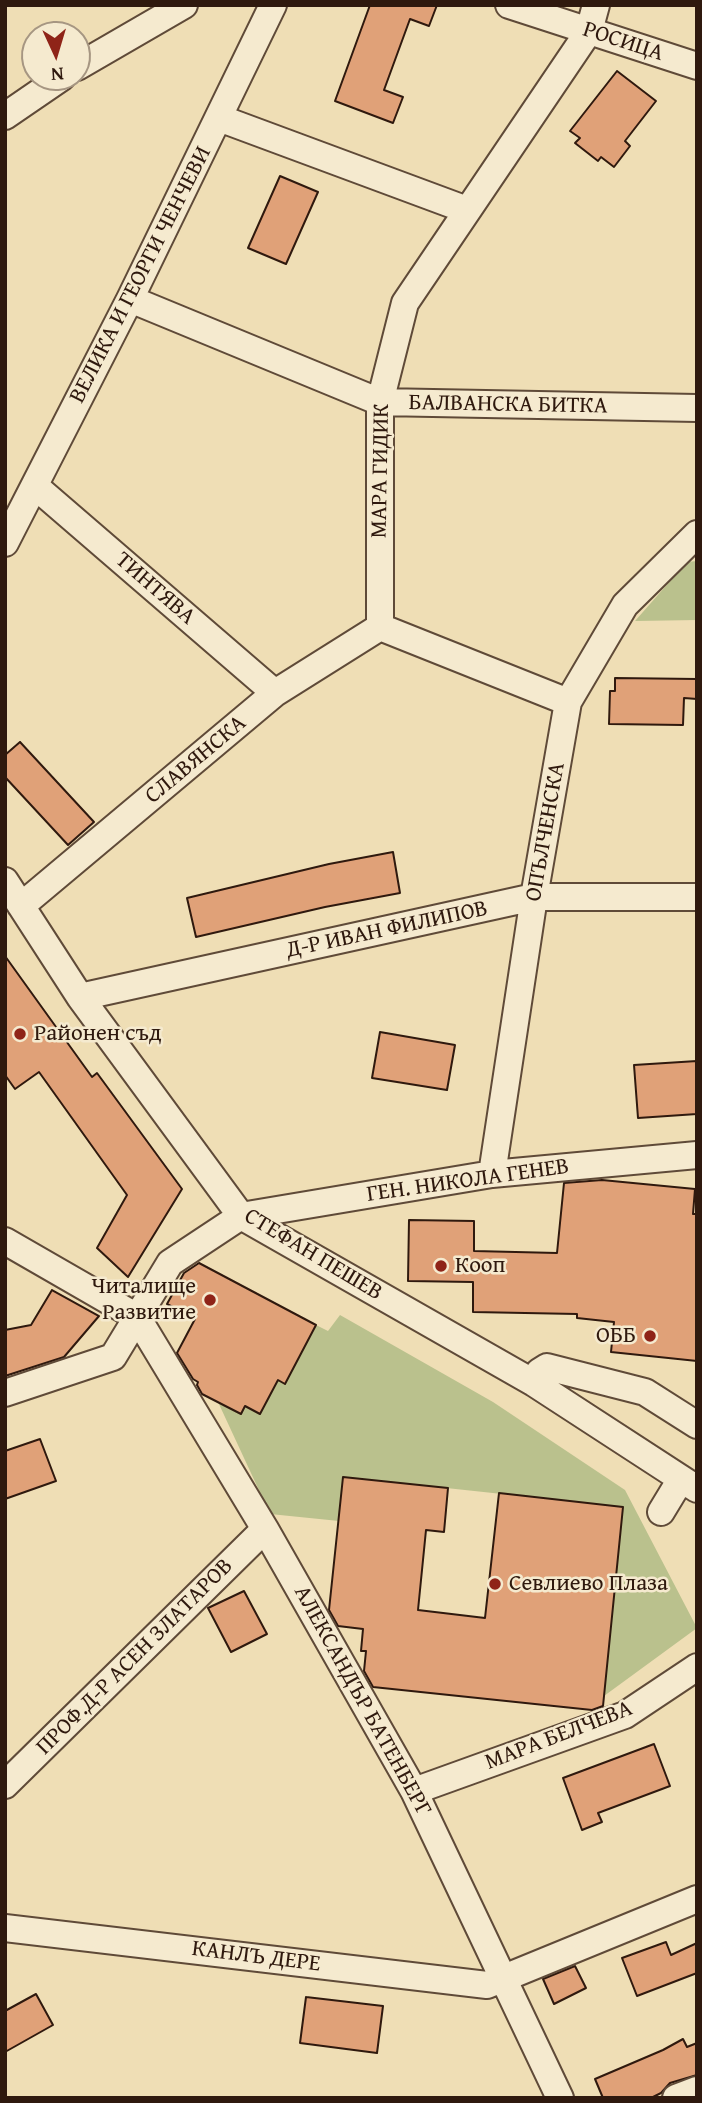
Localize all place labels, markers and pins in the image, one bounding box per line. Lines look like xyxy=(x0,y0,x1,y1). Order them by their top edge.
place label: Районен съд xyxy=(34,1020,161,1048)
marker: Районен съд xyxy=(12,1026,28,1042)
place label: Кооп xyxy=(455,1252,506,1280)
marker: Кооп xyxy=(433,1258,449,1274)
place label: Читалище Развитие xyxy=(91,1273,196,1327)
marker: Читалище Развитие xyxy=(202,1292,218,1308)
place label: ОББ xyxy=(596,1322,636,1350)
marker: ОББ xyxy=(642,1328,658,1344)
place label: Севлиево Плаза xyxy=(509,1570,668,1598)
marker: Севлиево Плаза xyxy=(487,1576,503,1592)

